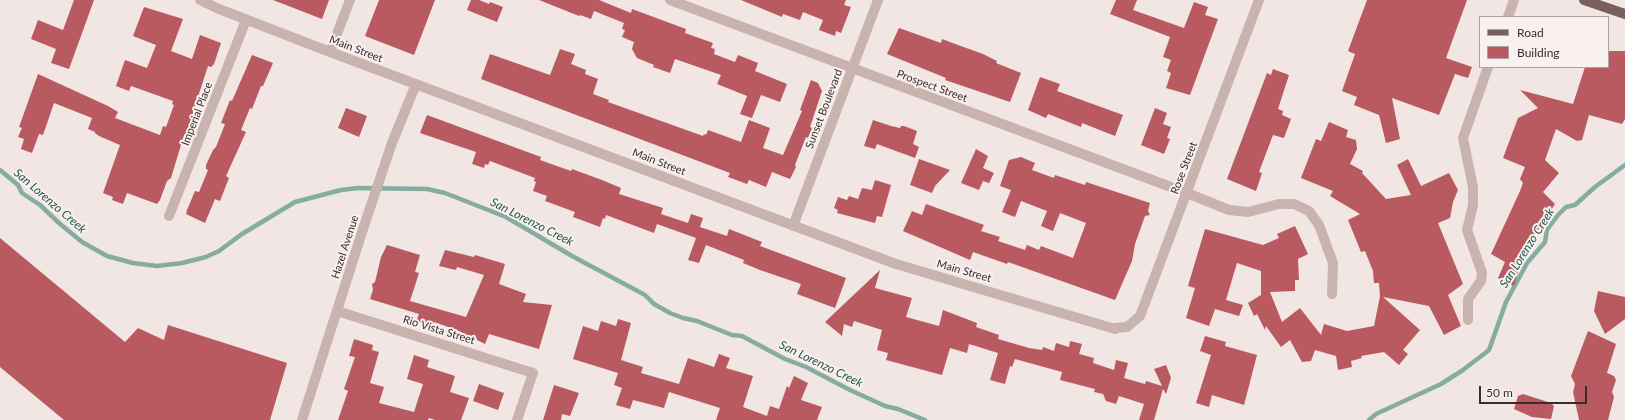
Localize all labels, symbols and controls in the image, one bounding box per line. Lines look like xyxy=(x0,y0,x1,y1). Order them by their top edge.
legend xyxy=(1479,16,1609,68)
text: Road xyxy=(1517,25,1544,40)
street label: Main Street xyxy=(327,33,385,65)
text: Building xyxy=(1517,45,1560,60)
street label: Sunset Boulevard xyxy=(803,67,845,151)
street label: Prospect Street xyxy=(895,67,969,105)
street label: Imperial Place xyxy=(179,80,215,148)
street label: Rose Street xyxy=(1168,140,1200,196)
street label: Main Street xyxy=(630,146,688,178)
water label: San Lorenzo Creek xyxy=(11,166,89,236)
water label: San Lorenzo Creek xyxy=(488,195,576,249)
water label: San Lorenzo Creek xyxy=(1497,205,1557,291)
street label: Hazel Avenue xyxy=(328,213,362,281)
street label: Main Street xyxy=(935,257,993,285)
street label: Rio Vista Street xyxy=(401,313,477,347)
water label: San Lorenzo Creek xyxy=(777,338,865,390)
scale bar xyxy=(1481,378,1589,404)
text: 50 m xyxy=(1486,385,1513,400)

